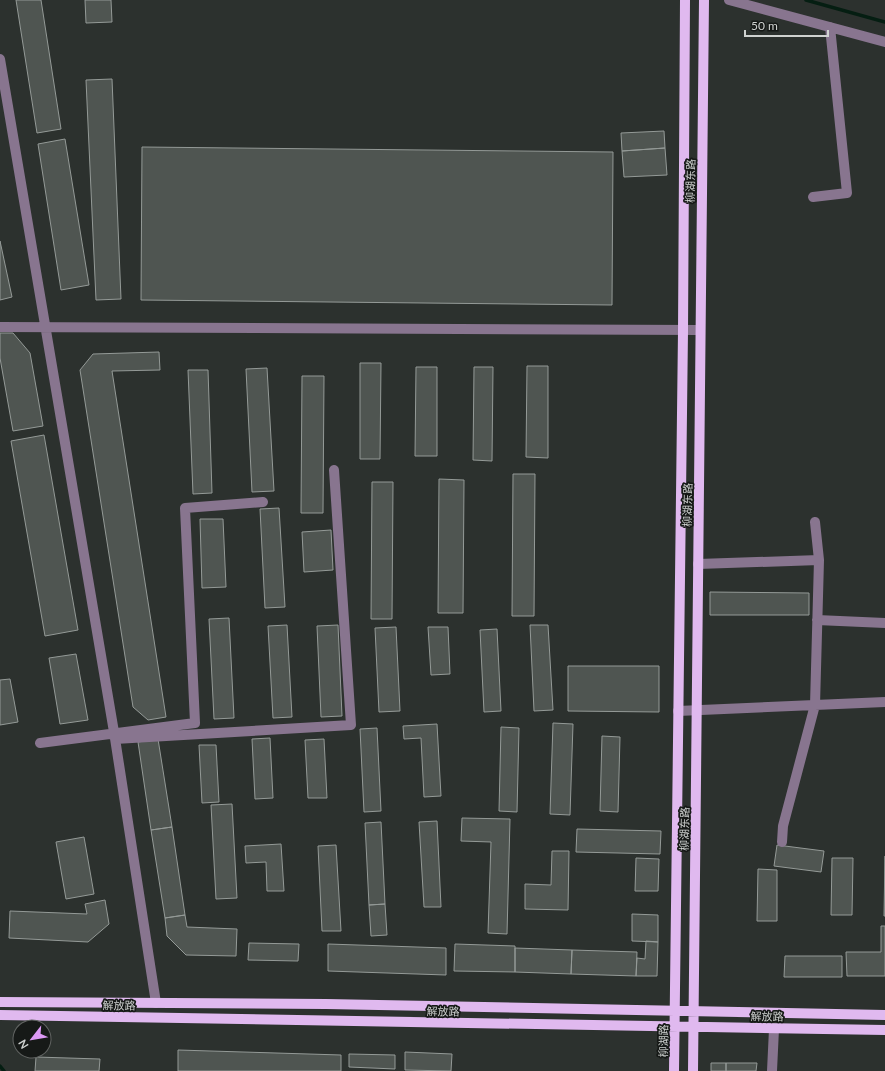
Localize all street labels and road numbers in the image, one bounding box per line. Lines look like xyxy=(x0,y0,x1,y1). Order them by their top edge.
street label: 柳湖东路 xyxy=(683,159,697,203)
street label: 柳湖东路 xyxy=(680,483,694,527)
street label: 柳湖东路 xyxy=(677,807,691,851)
street label: 解放路 xyxy=(102,998,136,1012)
street label: 解放路 xyxy=(426,1004,460,1018)
street label: 解放路 xyxy=(750,1009,784,1023)
street label: 柳湖路 xyxy=(656,1024,670,1058)

